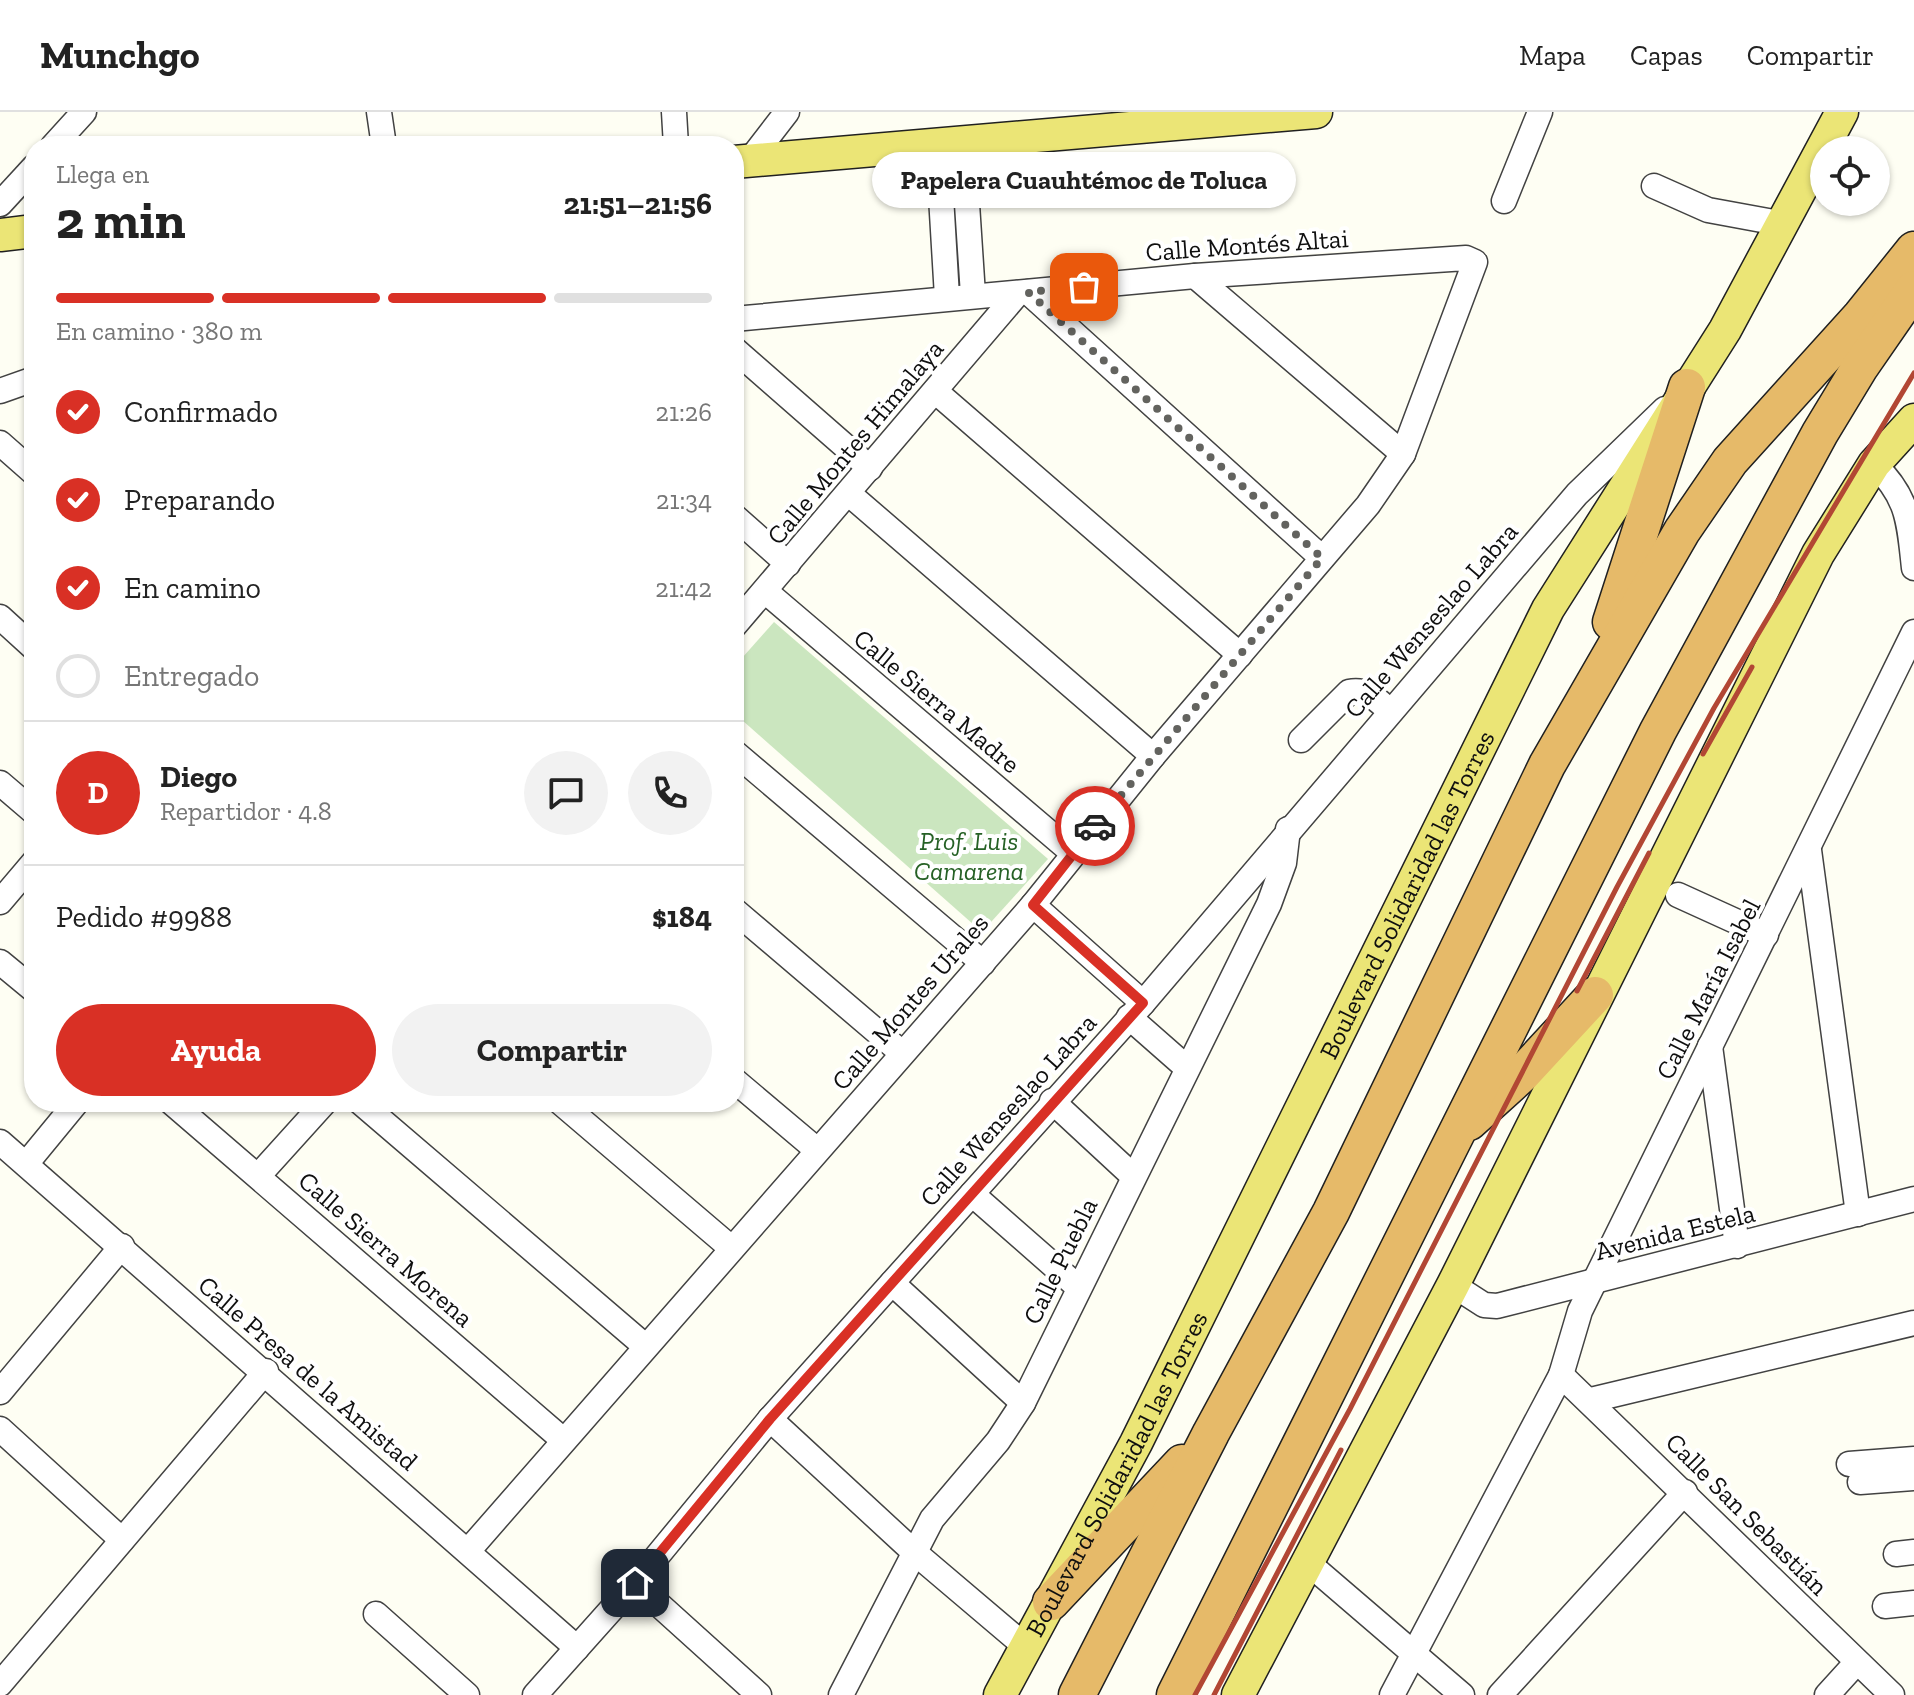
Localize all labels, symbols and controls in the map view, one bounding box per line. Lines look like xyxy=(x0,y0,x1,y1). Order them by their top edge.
text: Munchgo xyxy=(40,32,200,78)
text: Mapa xyxy=(1519,39,1586,72)
text: Capas xyxy=(1630,39,1703,72)
text: Compartir xyxy=(1747,39,1874,72)
map controls xyxy=(1810,136,1890,216)
button: locate xyxy=(1810,136,1890,216)
callout: Papelera Cuauhtémoc de Toluca xyxy=(872,151,1296,207)
text: Llega en xyxy=(56,158,149,190)
text: Papelera Cuauhtémoc de Toluca xyxy=(901,164,1267,196)
text: 21:51–21:56 xyxy=(563,186,712,222)
text: 2 min xyxy=(56,189,186,251)
street label: Calle Montés Altai xyxy=(1144,222,1350,268)
pin xyxy=(1050,253,1118,321)
icon: bag xyxy=(1062,265,1106,309)
text: En camino · 380 m xyxy=(56,315,262,347)
street label: Calle Montes Himalaya xyxy=(760,333,950,551)
icon: check xyxy=(56,390,100,434)
text: Confirmado xyxy=(124,394,278,430)
text: 21:26 xyxy=(656,396,712,428)
icon: check xyxy=(56,478,100,522)
text: Preparando xyxy=(124,482,275,518)
text: 21:34 xyxy=(656,484,712,516)
street label: Calle Wenseslao Labra xyxy=(1337,515,1525,724)
icon: check xyxy=(56,566,100,610)
text: En camino xyxy=(124,570,261,606)
text: 21:42 xyxy=(655,572,712,604)
street label: Calle Sierra Madre xyxy=(847,622,1027,780)
text: Entregado xyxy=(124,658,259,694)
street label: Boulevard Solidaridad las Torres xyxy=(1312,725,1501,1064)
button: chat xyxy=(524,751,608,835)
button: phone xyxy=(628,751,712,835)
text: Diego xyxy=(160,759,237,795)
text: D xyxy=(88,775,108,811)
courier xyxy=(1055,786,1135,866)
text: Repartidor · 4.8 xyxy=(160,795,332,827)
icon: car xyxy=(1073,804,1117,848)
park label: Prof. Luis Camarena xyxy=(914,825,1024,887)
street label: Calle María Isabel xyxy=(1649,893,1767,1085)
text: Pedido #9988 xyxy=(56,899,232,935)
text: $184 xyxy=(652,899,712,935)
street label: Calle Montes Urales xyxy=(825,907,995,1097)
button: Ayuda xyxy=(56,1004,376,1096)
button: Compartir xyxy=(392,1004,712,1096)
street label: Calle Wenseslao Labra xyxy=(913,1007,1103,1213)
street label: Calle Sierra Morena xyxy=(292,1164,480,1334)
street label: Calle Puebla xyxy=(1016,1192,1104,1329)
street label: Avenida Estela xyxy=(1592,1197,1759,1267)
street label: Calle Presa de la Amistad xyxy=(192,1269,424,1477)
street label: Boulevard Solidaridad las Torres xyxy=(1019,1306,1214,1642)
street label: Calle San Sebastián xyxy=(1659,1426,1835,1602)
pin xyxy=(601,1549,669,1617)
icon: home xyxy=(613,1561,657,1605)

